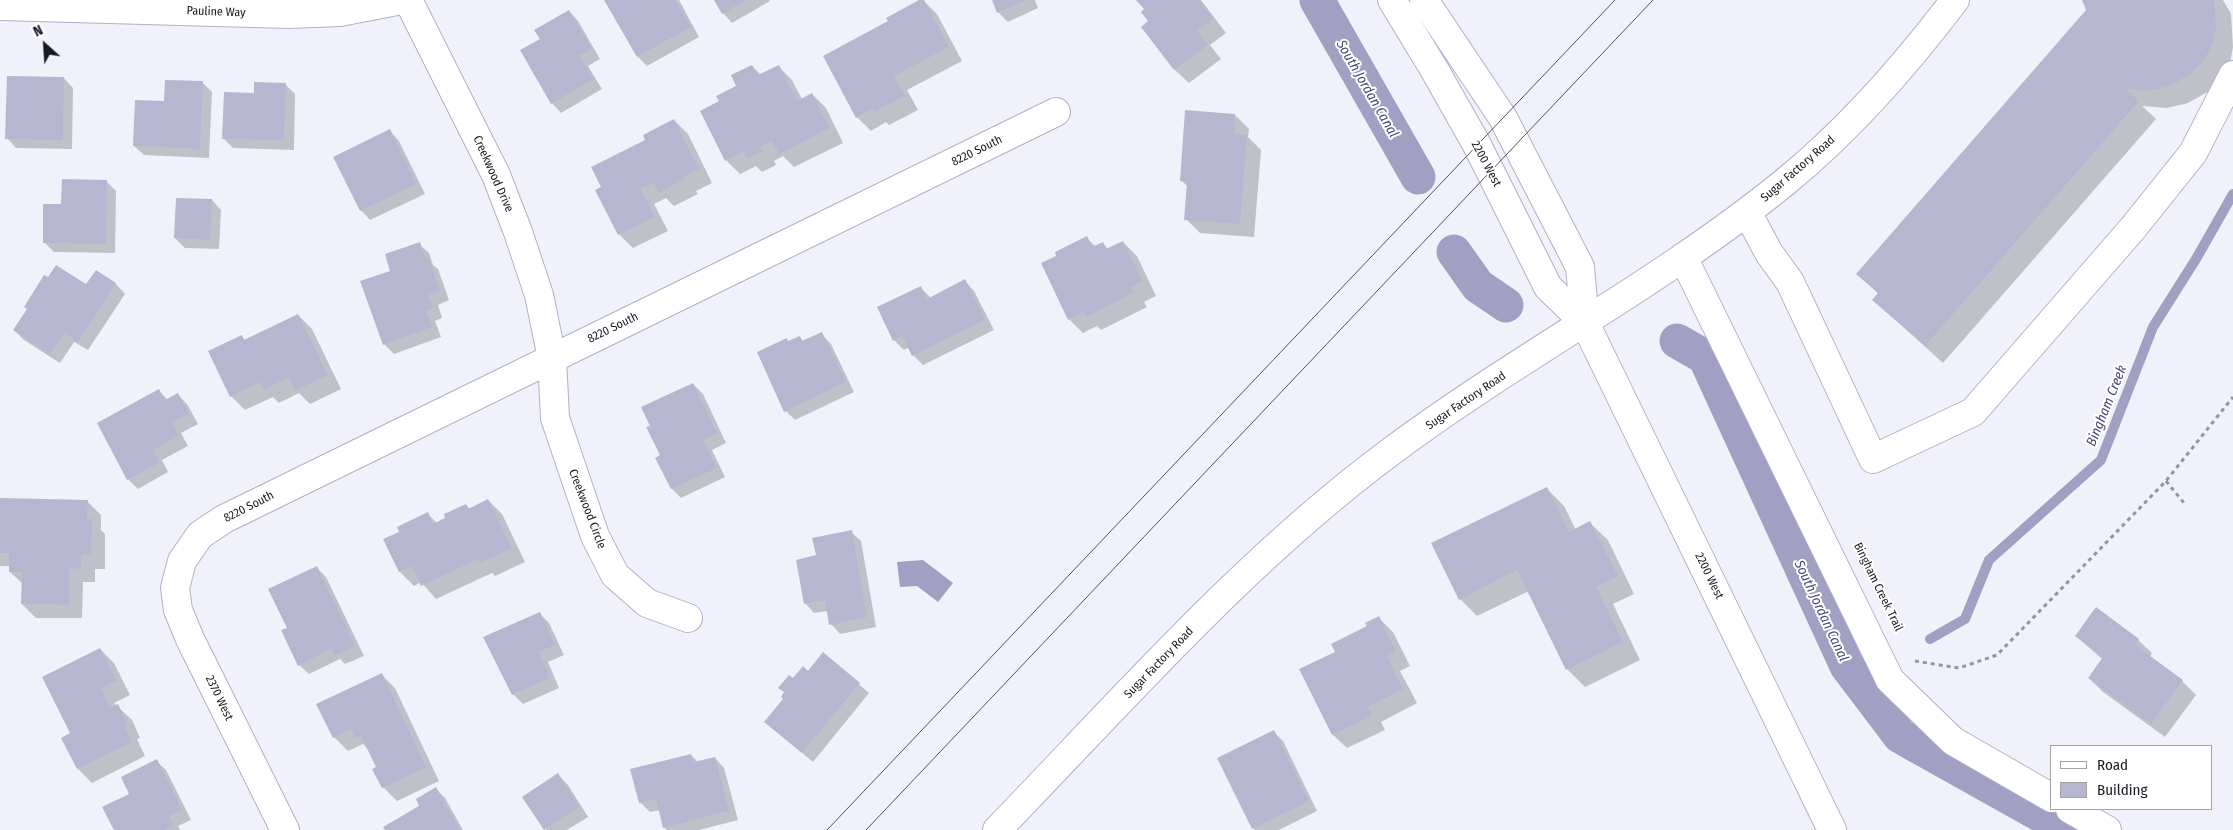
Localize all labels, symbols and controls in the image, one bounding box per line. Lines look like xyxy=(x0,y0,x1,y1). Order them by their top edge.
street label: Pauline Way xyxy=(186,4,246,20)
north arrow xyxy=(20,20,70,70)
text: N xyxy=(31,22,46,41)
water label: South Jordan Canal xyxy=(1332,37,1402,141)
street label: Creekwood Drive xyxy=(470,133,516,215)
street label: 8220 South xyxy=(949,133,1005,169)
street label: Sugar Factory Road xyxy=(1758,133,1838,205)
street label: 2200 West xyxy=(1468,139,1504,189)
street label: 8220 South xyxy=(585,310,641,346)
water label: Bingham Creek xyxy=(2083,363,2131,449)
street label: Sugar Factory Road xyxy=(1423,369,1509,433)
street label: Creekwood Circle xyxy=(565,467,609,551)
street label: 8220 South xyxy=(222,488,276,526)
street label: Bingham Creek Trail xyxy=(1850,540,1906,634)
street label: 2200 West xyxy=(1692,550,1726,602)
water label: South Jordan Canal xyxy=(1790,558,1852,664)
street label: Sugar Factory Road xyxy=(1121,624,1197,702)
street label: 2370 West xyxy=(202,673,236,723)
legend xyxy=(2050,745,2213,810)
text: Road xyxy=(2097,756,2128,774)
text: Building xyxy=(2097,781,2148,799)

